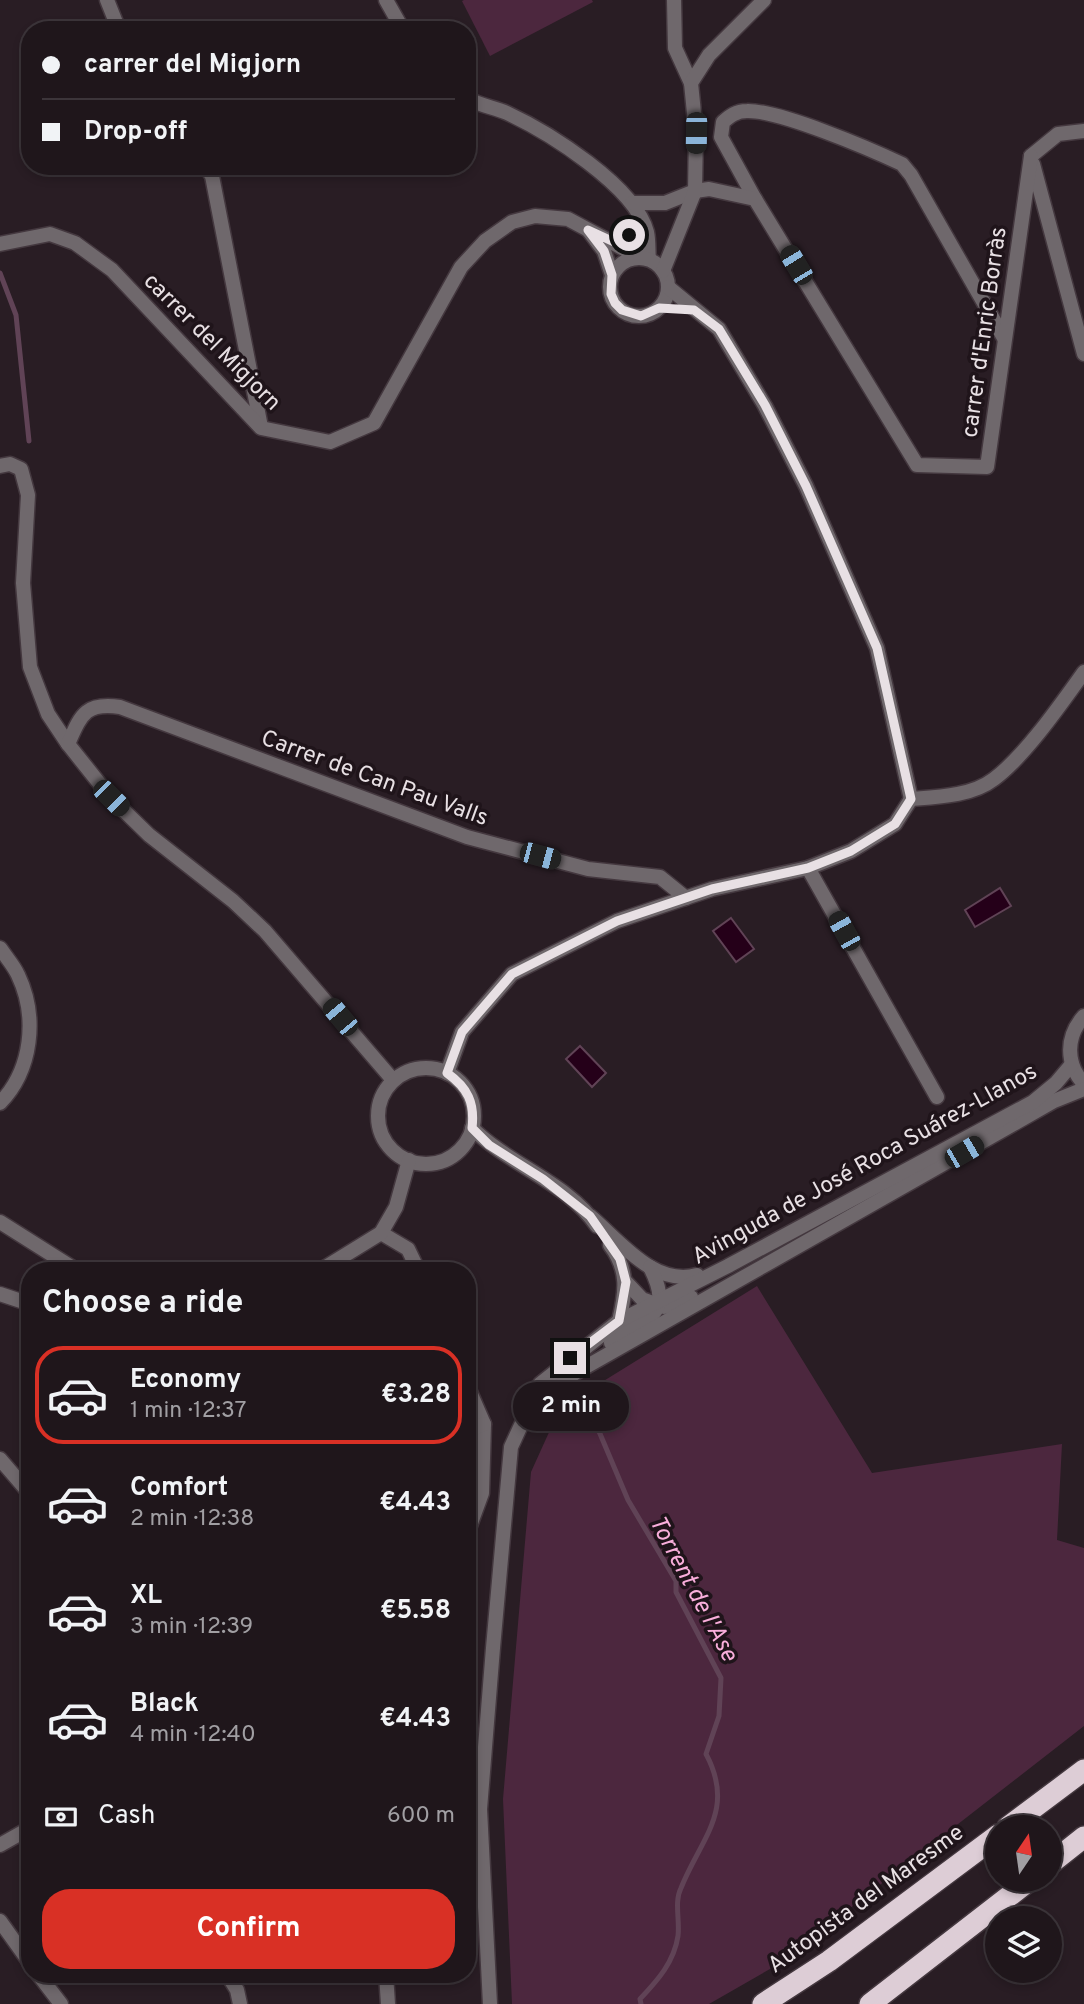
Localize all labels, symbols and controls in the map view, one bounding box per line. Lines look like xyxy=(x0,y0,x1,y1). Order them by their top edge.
text: carrer del Migjorn xyxy=(84,49,301,82)
car xyxy=(686,112,707,154)
text: Drop-off xyxy=(84,116,187,149)
route start xyxy=(613,219,645,251)
street label: carrer d'Enric Borràs xyxy=(956,225,1015,440)
car xyxy=(777,242,816,288)
street label: carrer del Migjorn xyxy=(136,268,286,418)
street label: Carrer de Can Pau Valls xyxy=(257,725,492,834)
car xyxy=(89,776,134,820)
car xyxy=(517,840,564,872)
car xyxy=(825,908,864,954)
car xyxy=(319,994,362,1040)
street label: Avinguda de José Roca Suárez-Llanos xyxy=(688,1058,1043,1272)
car xyxy=(941,1132,988,1172)
text: Choose a ride xyxy=(42,1284,243,1324)
route end xyxy=(554,1342,586,1374)
icon: car xyxy=(46,1364,109,1427)
text: Economy xyxy=(130,1364,241,1397)
text: €3.28 xyxy=(381,1379,451,1412)
callout: 2 min xyxy=(512,1382,628,1432)
text: 2 min xyxy=(541,1392,601,1421)
text: 1 min · 12:37 xyxy=(130,1397,247,1426)
icon: car xyxy=(46,1472,109,1535)
text: Comfort xyxy=(130,1472,228,1505)
text: €4.43 xyxy=(379,1487,451,1520)
text: 2 min · 12:38 xyxy=(130,1505,254,1534)
water label: Torrent de l'Ase xyxy=(641,1511,744,1668)
icon: car xyxy=(46,1580,109,1643)
text: XL xyxy=(130,1580,162,1613)
text: €5.58 xyxy=(380,1595,451,1628)
text: 3 min · 12:39 xyxy=(130,1613,253,1642)
icon: car xyxy=(46,1688,109,1751)
text: Black xyxy=(130,1688,199,1721)
text: €4.43 xyxy=(379,1703,451,1736)
text: 4 min · 12:40 xyxy=(130,1721,256,1750)
icon: cash xyxy=(42,1798,80,1836)
text: Cash xyxy=(98,1800,155,1833)
text: 600 m xyxy=(387,1802,455,1831)
north arrow xyxy=(985,1815,1062,1892)
map controls xyxy=(985,1815,1062,1983)
street label: Autopista del Maresme xyxy=(763,1819,970,1981)
button: Confirm xyxy=(42,1889,455,1969)
button: layers xyxy=(985,1906,1062,1983)

